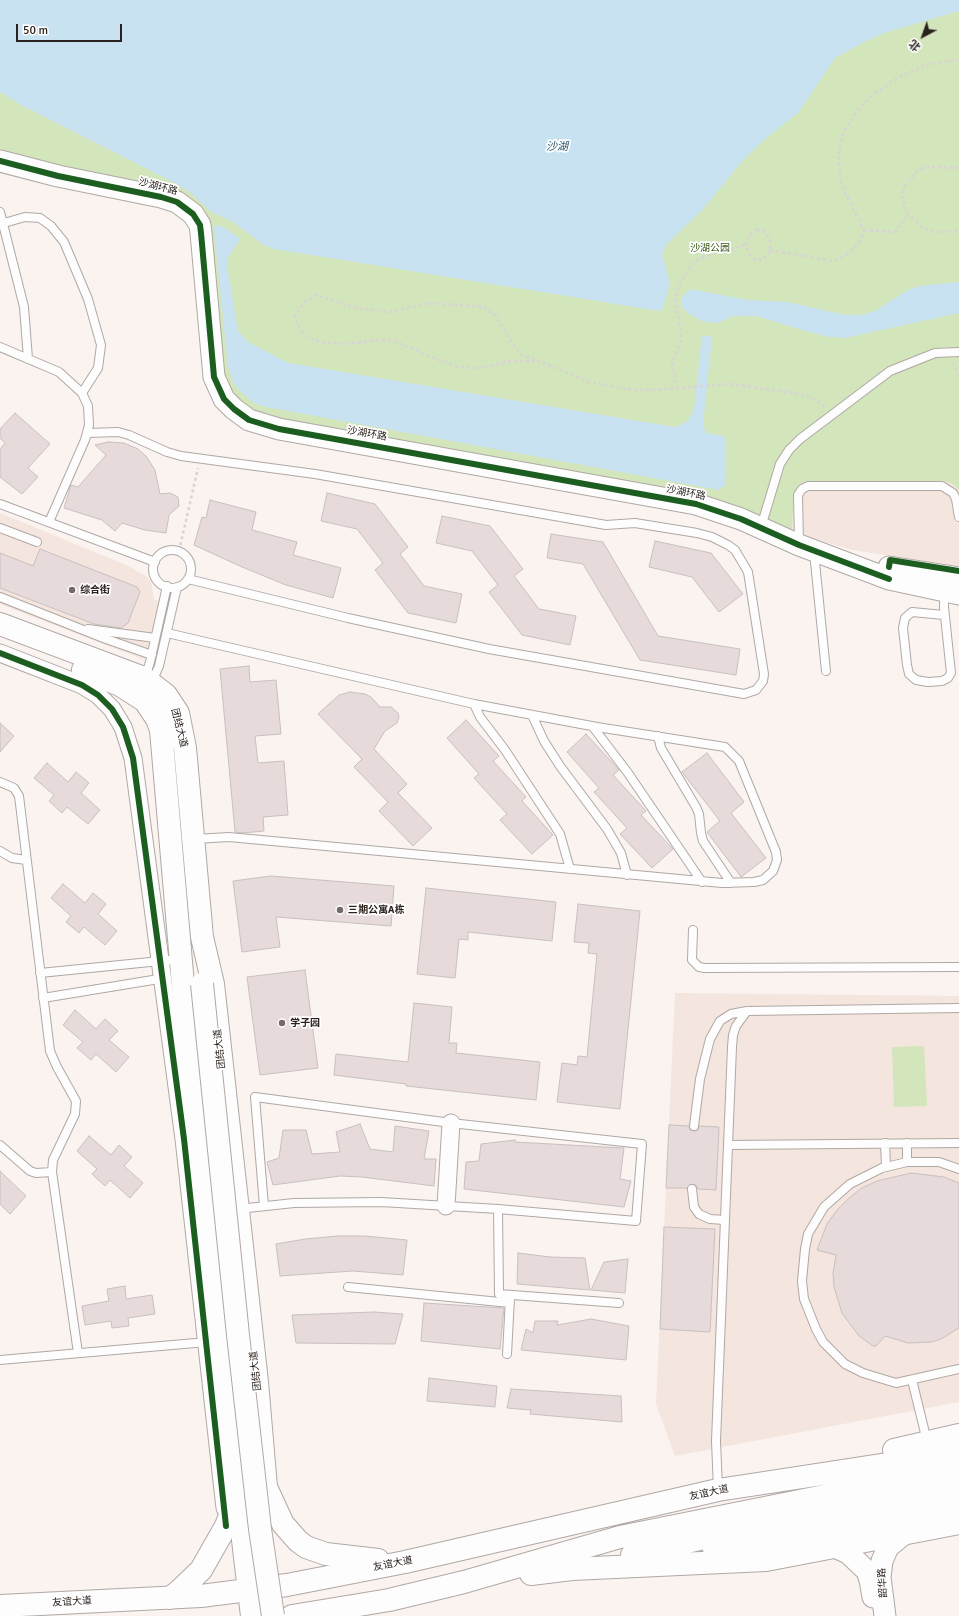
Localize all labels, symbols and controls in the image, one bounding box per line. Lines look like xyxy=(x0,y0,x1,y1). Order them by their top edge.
scale bar xyxy=(18,16,124,42)
north arrow xyxy=(903,16,943,56)
text: 50 m xyxy=(23,23,48,38)
text: 北 xyxy=(906,37,923,54)
water label: 沙湖 xyxy=(546,140,568,154)
street label: 沙湖环路 xyxy=(137,176,179,198)
park label: 沙湖公园 xyxy=(690,242,730,254)
street label: 沙湖环路 xyxy=(346,425,388,443)
street label: 沙湖环路 xyxy=(665,483,707,503)
place label: 综合街 xyxy=(80,584,110,596)
marker: 综合街 xyxy=(67,585,77,595)
street label: 团结大道 xyxy=(168,707,190,749)
place label: 三期公寓A栋 xyxy=(348,904,404,916)
marker: 三期公寓A栋 xyxy=(335,905,345,915)
place label: 学子园 xyxy=(290,1017,320,1029)
marker: 学子园 xyxy=(277,1018,287,1028)
street label: 团结大道 xyxy=(212,1028,228,1070)
street label: 团结大道 xyxy=(248,1350,264,1392)
street label: 友谊大道 xyxy=(688,1483,730,1503)
street label: 友谊大道 xyxy=(372,1554,414,1574)
street label: 韶华路 xyxy=(876,1568,890,1598)
street label: 友谊大道 xyxy=(52,1595,92,1609)

